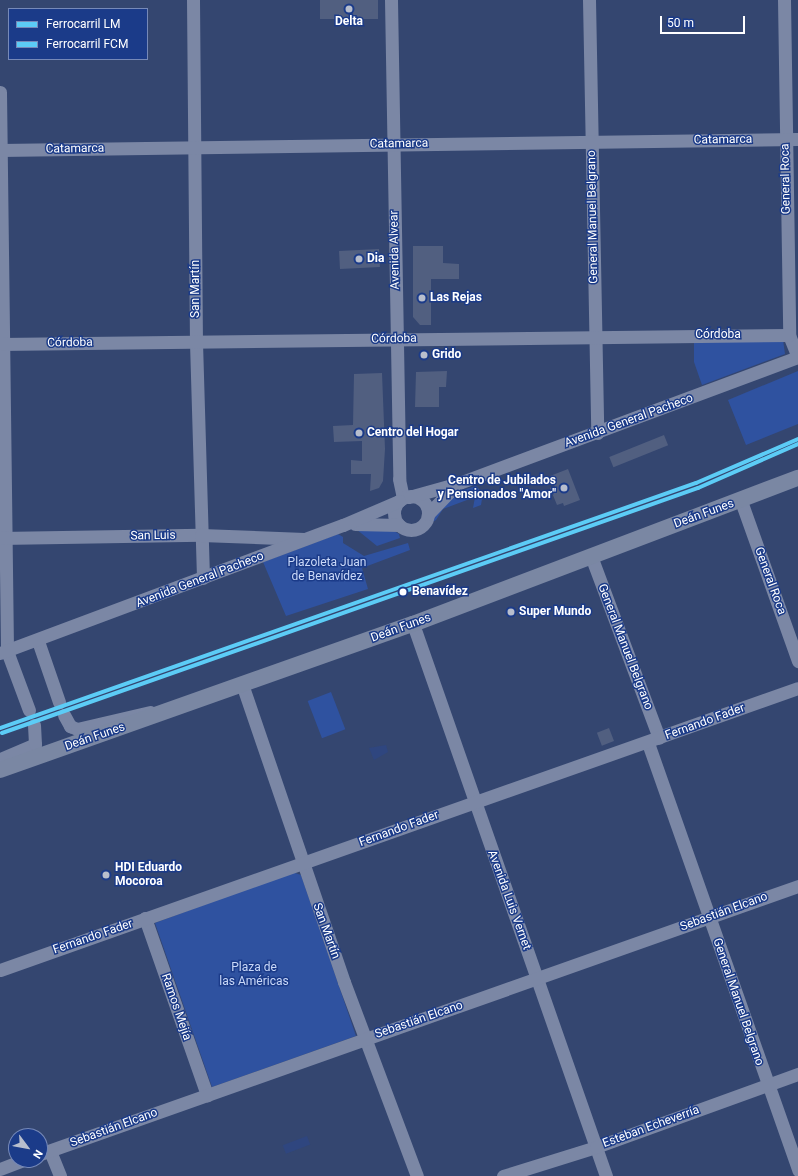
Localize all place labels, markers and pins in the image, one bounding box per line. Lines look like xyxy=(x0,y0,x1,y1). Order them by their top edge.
marker: Delta xyxy=(344,4,354,14)
place label: Delta xyxy=(335,15,363,29)
place label: Dia xyxy=(367,252,384,266)
marker: Dia xyxy=(354,254,364,264)
place label: Las Rejas xyxy=(430,291,482,305)
marker: Las Rejas xyxy=(417,293,427,303)
place label: Grido xyxy=(432,348,461,362)
marker: Grido xyxy=(419,350,429,360)
place label: Centro del Hogar xyxy=(367,426,458,440)
marker: Centro del Hogar xyxy=(354,428,364,438)
place label: Centro de Jubilados y Pensionados "Amor" xyxy=(438,474,556,502)
marker: Centro de Jubilados y Pensionados "Amor" xyxy=(559,483,569,493)
place label: Benavídez xyxy=(412,585,468,599)
marker: Benavídez xyxy=(397,586,409,598)
place label: Super Mundo xyxy=(519,605,591,619)
marker: Super Mundo xyxy=(506,607,516,617)
place label: HDI Eduardo Mocoroa xyxy=(115,861,182,889)
marker: HDI Eduardo Mocoroa xyxy=(100,869,112,881)

